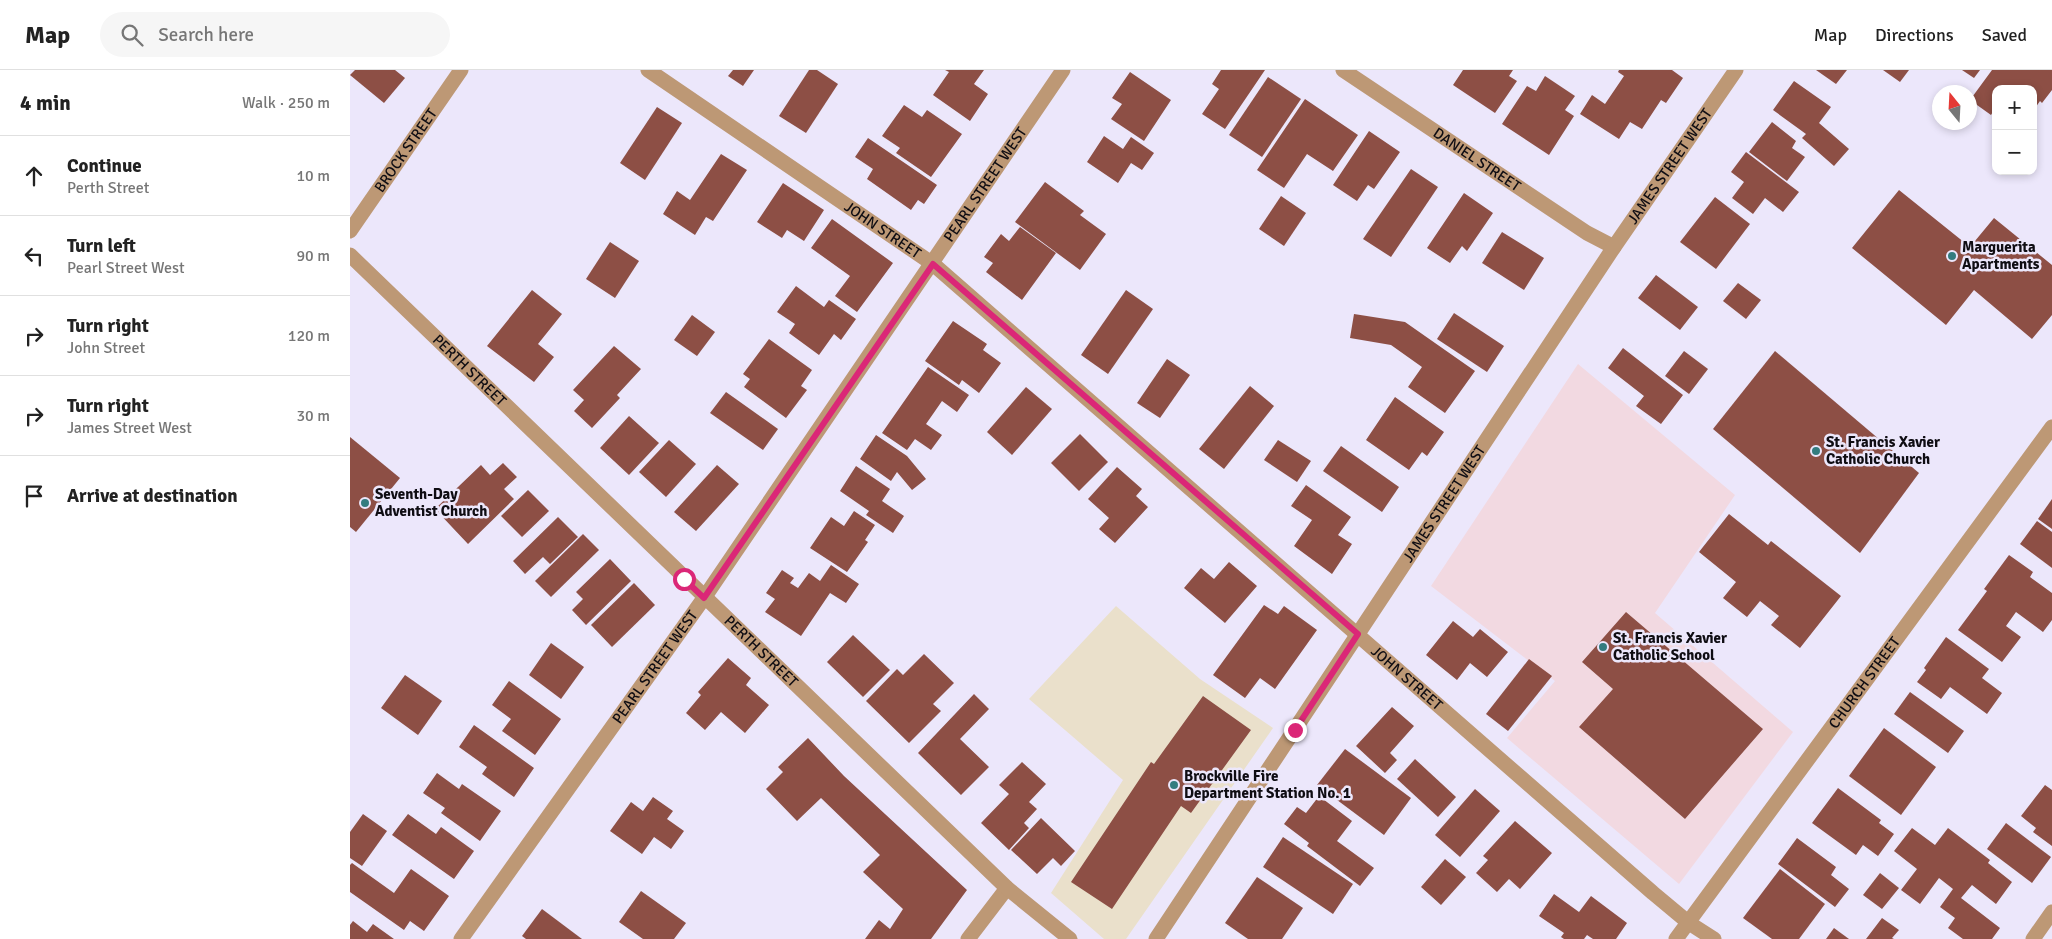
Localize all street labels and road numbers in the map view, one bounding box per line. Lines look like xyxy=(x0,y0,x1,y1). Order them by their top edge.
street label: BROCK STREET xyxy=(370,104,441,196)
street label: JAMES STREET WEST xyxy=(1624,104,1716,227)
street label: PEARL STREET WEST xyxy=(940,123,1031,245)
street label: DANIEL STREET xyxy=(1430,124,1525,195)
street label: JOHN STREET xyxy=(841,197,925,263)
street label: PERTH STREET xyxy=(429,331,511,410)
street label: JAMES STREET WEST xyxy=(1399,441,1490,566)
street label: PEARL STREET WEST xyxy=(608,606,702,727)
street label: PERTH STREET xyxy=(721,612,802,691)
street label: CHURCH STREET xyxy=(1825,633,1904,732)
street label: JOHN STREET xyxy=(1367,642,1447,714)

